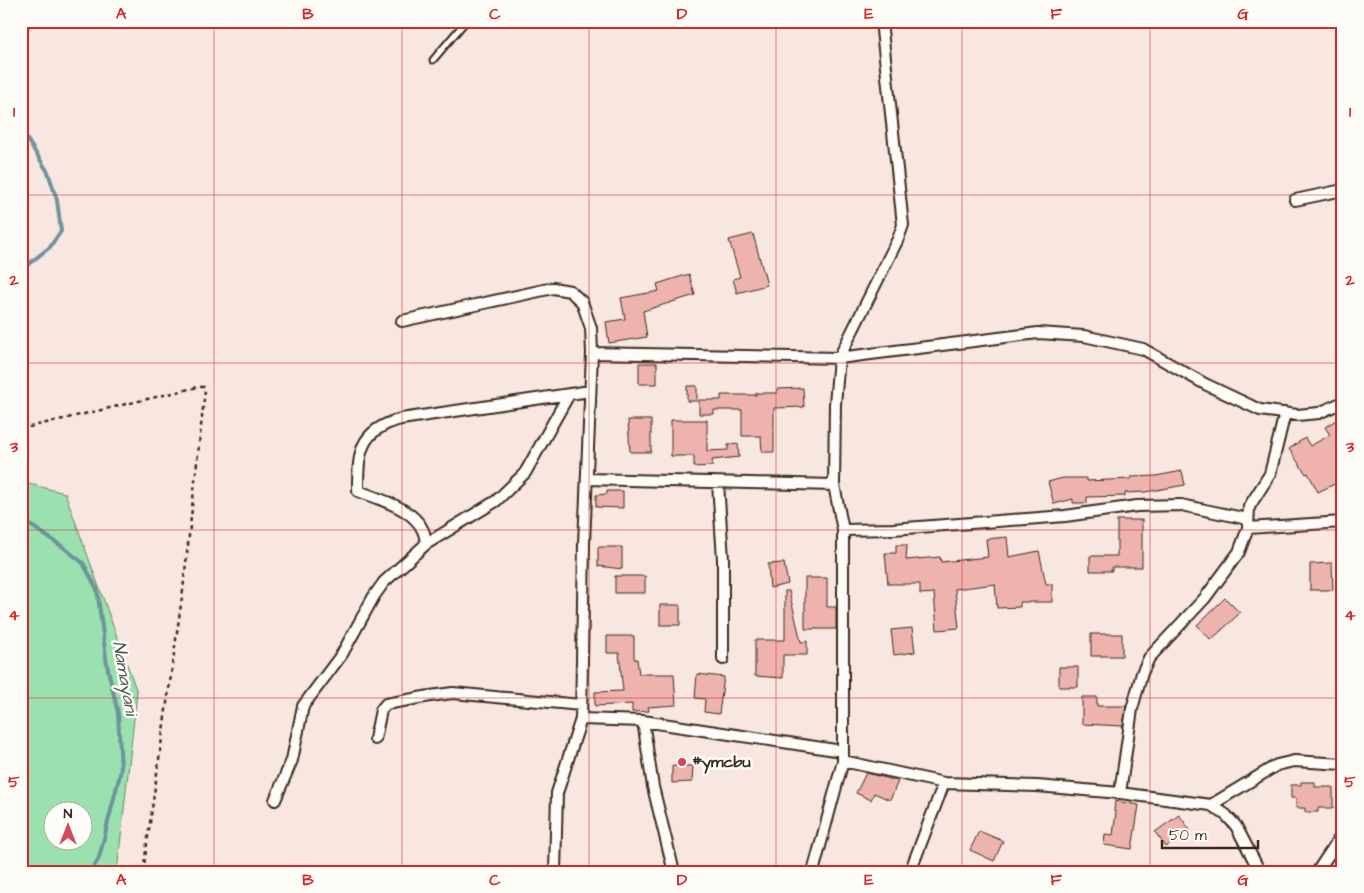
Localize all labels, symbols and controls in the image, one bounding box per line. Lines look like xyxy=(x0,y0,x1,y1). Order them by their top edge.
text: A xyxy=(116,3,127,25)
text: B xyxy=(302,3,314,25)
text: C xyxy=(489,3,501,25)
text: D xyxy=(677,3,688,25)
text: E xyxy=(864,3,874,25)
text: F xyxy=(1050,3,1062,25)
text: G xyxy=(1237,3,1249,25)
text: 1 xyxy=(13,101,16,123)
text: 1 xyxy=(1349,101,1352,123)
text: 2 xyxy=(8,269,19,291)
text: 2 xyxy=(1344,269,1355,291)
text: 3 xyxy=(9,436,19,458)
text: 3 xyxy=(1345,436,1355,458)
text: 4 xyxy=(9,604,20,626)
text: 4 xyxy=(1345,604,1356,626)
water label: Namayani xyxy=(105,639,144,719)
place label: #ymcbu xyxy=(692,751,751,774)
marker: #ymcbu xyxy=(676,756,688,768)
text: 5 xyxy=(8,771,20,793)
text: 5 xyxy=(1344,771,1356,793)
north arrow xyxy=(42,800,92,850)
text: N xyxy=(64,804,73,824)
scale bar xyxy=(1162,818,1258,850)
text: 50 m xyxy=(1169,825,1207,846)
text: A xyxy=(116,869,127,891)
text: B xyxy=(302,869,314,891)
text: C xyxy=(489,869,501,891)
text: D xyxy=(677,869,688,891)
text: E xyxy=(864,869,874,891)
text: F xyxy=(1050,869,1062,891)
text: G xyxy=(1237,869,1249,891)

